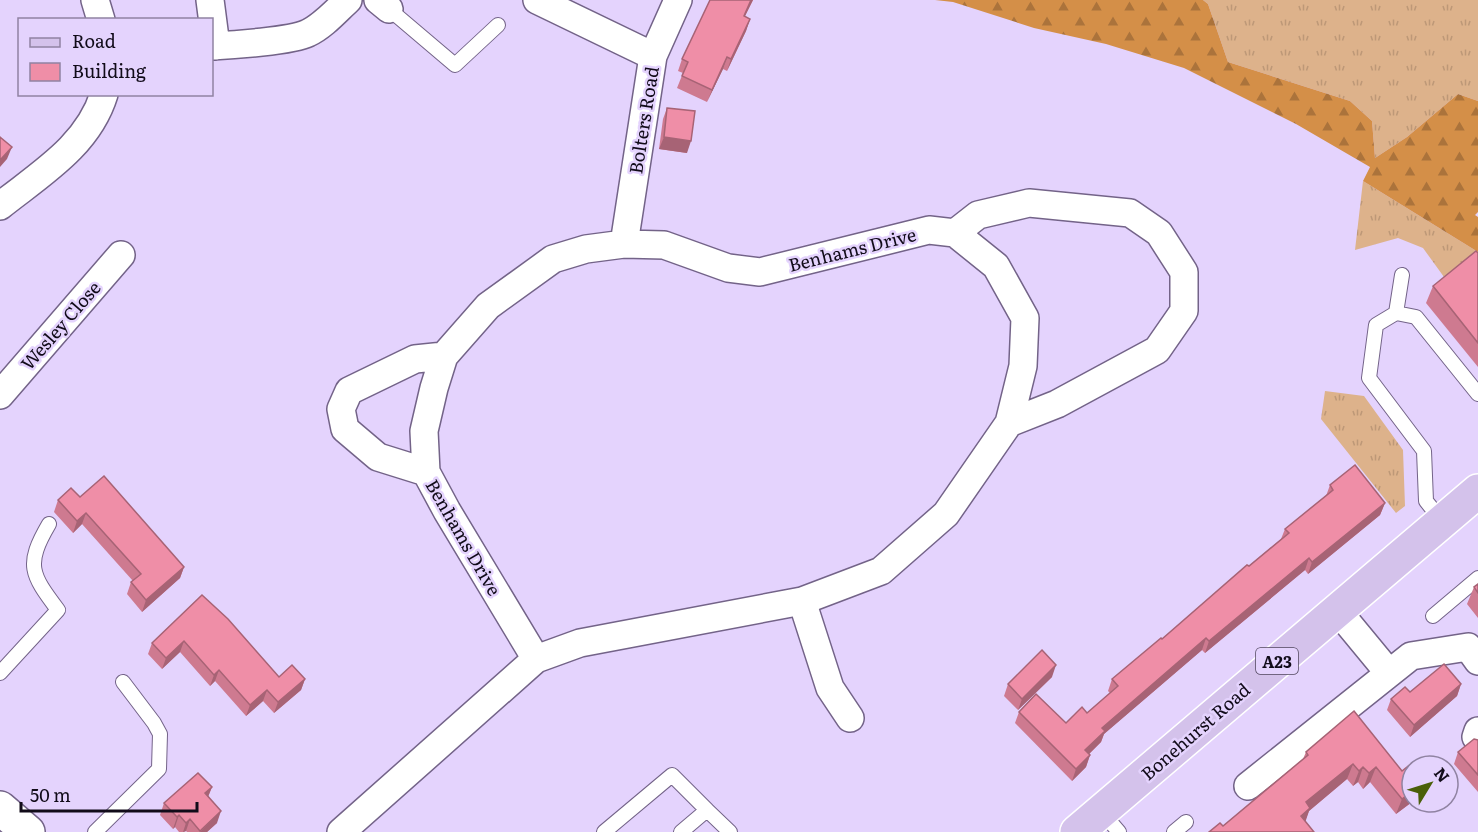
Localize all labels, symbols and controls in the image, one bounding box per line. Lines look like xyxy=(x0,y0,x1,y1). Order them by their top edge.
legend xyxy=(18,18,213,96)
text: Road xyxy=(72,27,116,54)
text: Building xyxy=(72,57,147,84)
street label: Bolters Road xyxy=(621,64,665,176)
street label: Benhams Drive xyxy=(785,220,919,278)
street label: Wesley Close xyxy=(14,275,106,375)
street label: Benhams Drive xyxy=(420,474,508,600)
road number: A23 xyxy=(1256,648,1298,674)
street label: Bonehurst Road xyxy=(1134,676,1256,786)
north arrow xyxy=(1400,754,1460,814)
text: N xyxy=(1429,761,1456,787)
scale bar xyxy=(21,775,196,813)
text: 50 m xyxy=(30,781,71,808)

